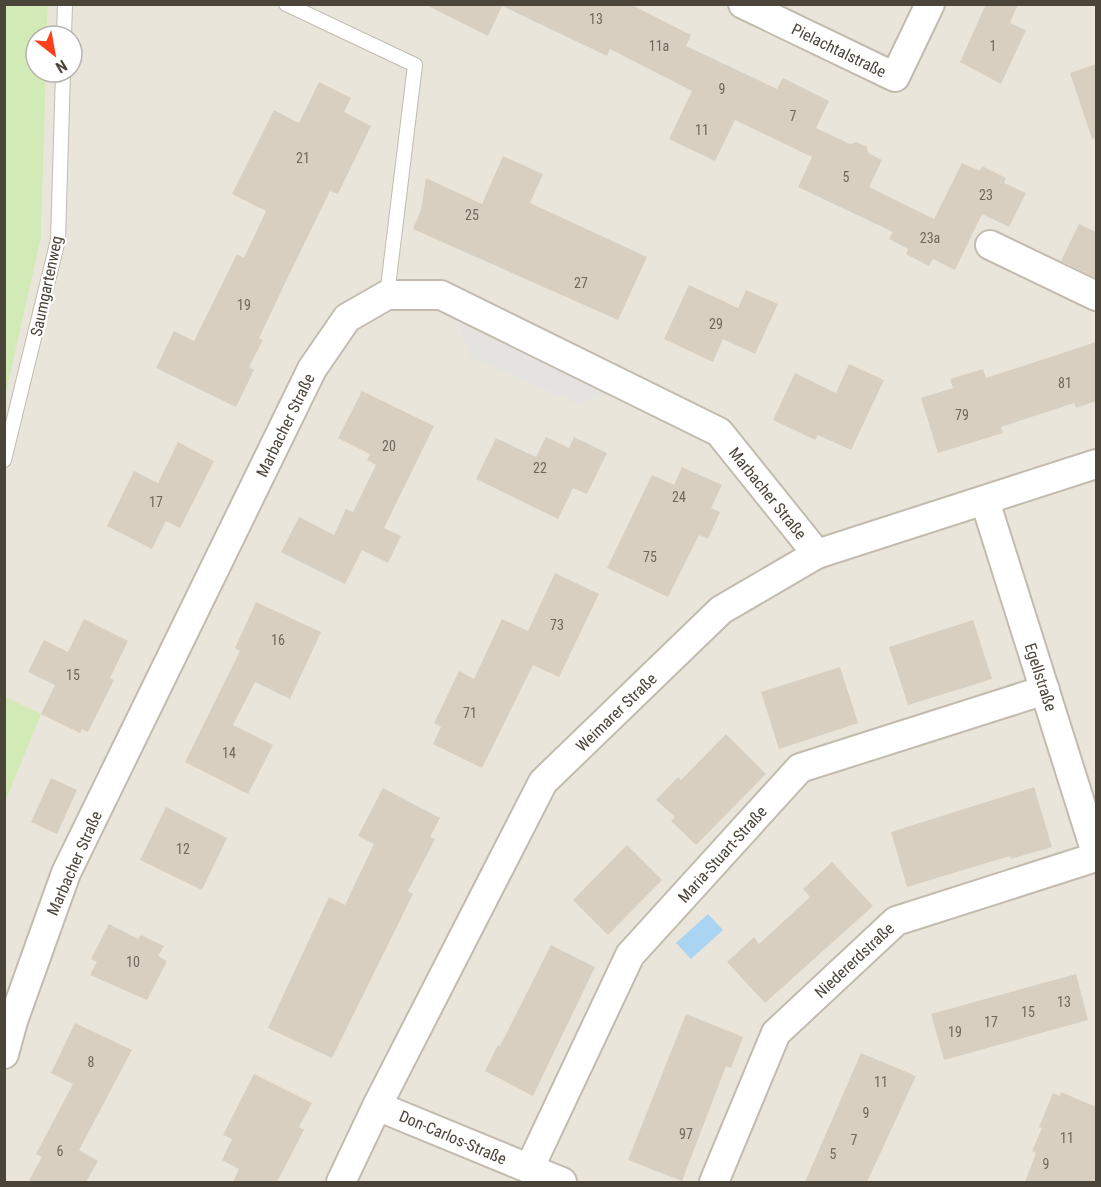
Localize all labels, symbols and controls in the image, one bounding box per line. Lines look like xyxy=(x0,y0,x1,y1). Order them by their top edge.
house number: 13 xyxy=(589,11,603,27)
street label: Pielachtalstraße xyxy=(788,19,889,81)
north arrow xyxy=(24,24,84,84)
house number: 11a xyxy=(649,38,669,54)
house number: 1 xyxy=(990,38,996,54)
text: N xyxy=(52,56,71,77)
house number: 9 xyxy=(719,81,725,97)
house number: 7 xyxy=(790,108,797,124)
house number: 11 xyxy=(695,122,709,138)
house number: 21 xyxy=(296,150,310,166)
house number: 5 xyxy=(843,169,850,185)
house number: 23 xyxy=(979,187,993,203)
house number: 25 xyxy=(465,207,479,223)
house number: 23a xyxy=(920,230,940,246)
street label: Saumgartenweg xyxy=(27,234,66,338)
house number: 27 xyxy=(574,275,588,291)
house number: 19 xyxy=(237,297,251,313)
house number: 29 xyxy=(709,316,723,332)
street label: Marbacher Straße xyxy=(252,371,319,480)
house number: 81 xyxy=(1058,375,1072,391)
house number: 79 xyxy=(955,407,969,423)
house number: 20 xyxy=(382,438,396,454)
street label: Marbacher Straße xyxy=(725,444,810,543)
house number: 22 xyxy=(533,460,547,476)
house number: 24 xyxy=(672,489,686,505)
house number: 17 xyxy=(149,494,163,510)
house number: 75 xyxy=(643,549,657,565)
house number: 73 xyxy=(550,617,564,633)
house number: 16 xyxy=(271,632,285,648)
street label: Egellstraße xyxy=(1021,641,1060,714)
house number: 15 xyxy=(66,667,80,683)
street label: Weimarer Straße xyxy=(572,669,661,756)
house number: 71 xyxy=(463,705,477,721)
house number: 14 xyxy=(222,745,236,761)
street label: Maria-Stuart-Straße xyxy=(674,802,771,907)
street label: Marbacher Straße xyxy=(43,808,106,918)
house number: 12 xyxy=(176,841,190,857)
street label: Niedererdstraße xyxy=(811,919,898,1002)
house number: 10 xyxy=(126,954,140,970)
house number: 13 xyxy=(1057,994,1071,1010)
house number: 15 xyxy=(1021,1004,1035,1020)
house number: 17 xyxy=(984,1014,998,1030)
house number: 19 xyxy=(948,1024,962,1040)
house number: 8 xyxy=(88,1054,95,1070)
house number: 11 xyxy=(874,1074,888,1090)
house number: 9 xyxy=(863,1105,869,1121)
street label: Don-Carlos-Straße xyxy=(396,1106,509,1169)
house number: 97 xyxy=(679,1126,693,1142)
house number: 11 xyxy=(1060,1130,1074,1146)
house number: 7 xyxy=(851,1132,858,1148)
house number: 6 xyxy=(57,1143,64,1159)
house number: 5 xyxy=(830,1146,837,1162)
house number: 9 xyxy=(1043,1156,1049,1172)

